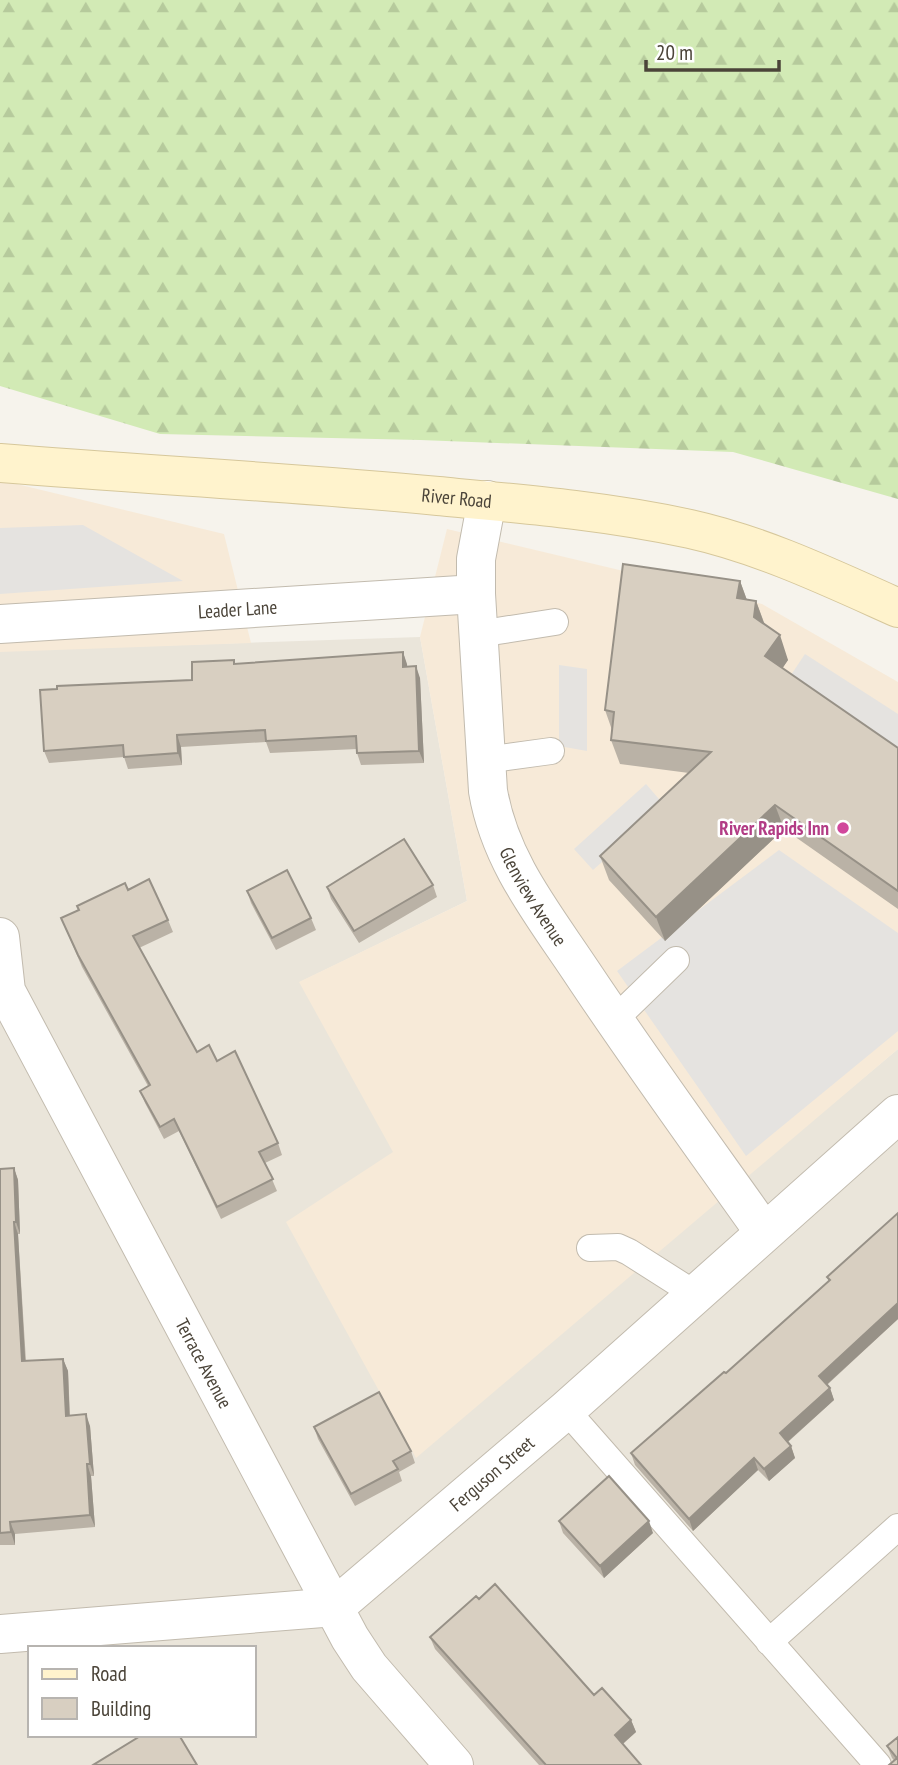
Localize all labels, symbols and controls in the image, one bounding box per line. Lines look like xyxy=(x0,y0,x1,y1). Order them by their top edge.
scale bar xyxy=(646,28,779,72)
text: 20 m xyxy=(656,39,693,66)
street label: River Road xyxy=(421,483,493,513)
street label: Leader Lane xyxy=(197,595,278,624)
place label: River Rapids Inn xyxy=(719,816,829,840)
marker: River Rapids Inn xyxy=(835,820,851,836)
street label: Glenview Avenue xyxy=(494,843,572,951)
street label: Terrace Avenue xyxy=(170,1314,238,1413)
street label: Ferguson Street xyxy=(444,1430,540,1516)
legend xyxy=(28,1646,256,1737)
text: Road xyxy=(91,1660,127,1687)
text: Building xyxy=(91,1695,151,1722)

